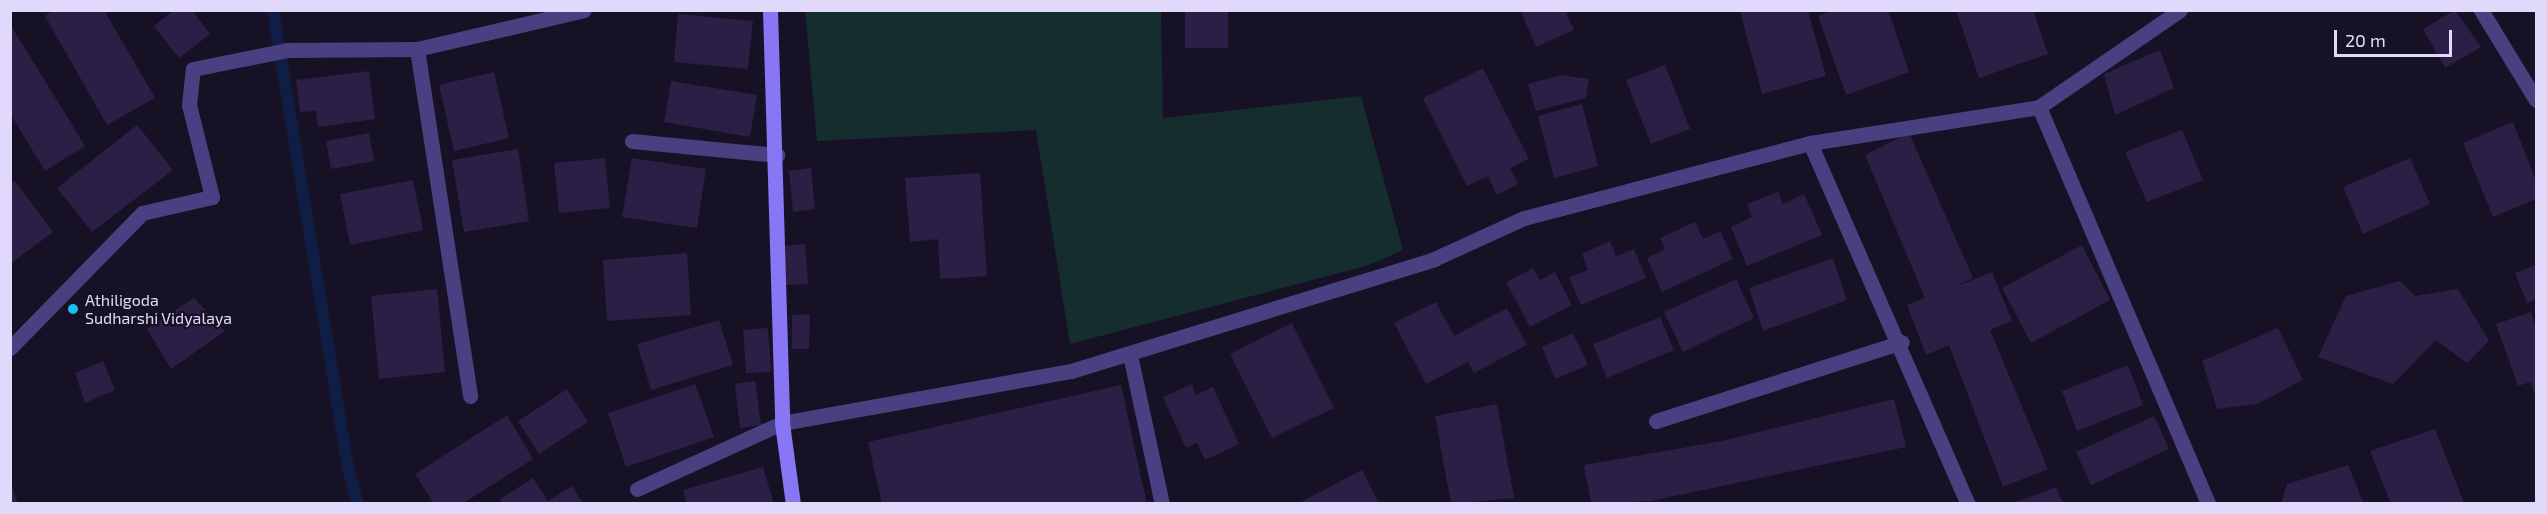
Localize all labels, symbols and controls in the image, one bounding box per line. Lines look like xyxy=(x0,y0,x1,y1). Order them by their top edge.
scale bar xyxy=(2337,18,2456,56)
text: 20 m xyxy=(2345,29,2386,51)
place label: Athiligoda Sudharshi Vidyalaya xyxy=(85,290,232,328)
marker: Athiligoda Sudharshi Vidyalaya xyxy=(66,302,80,316)

